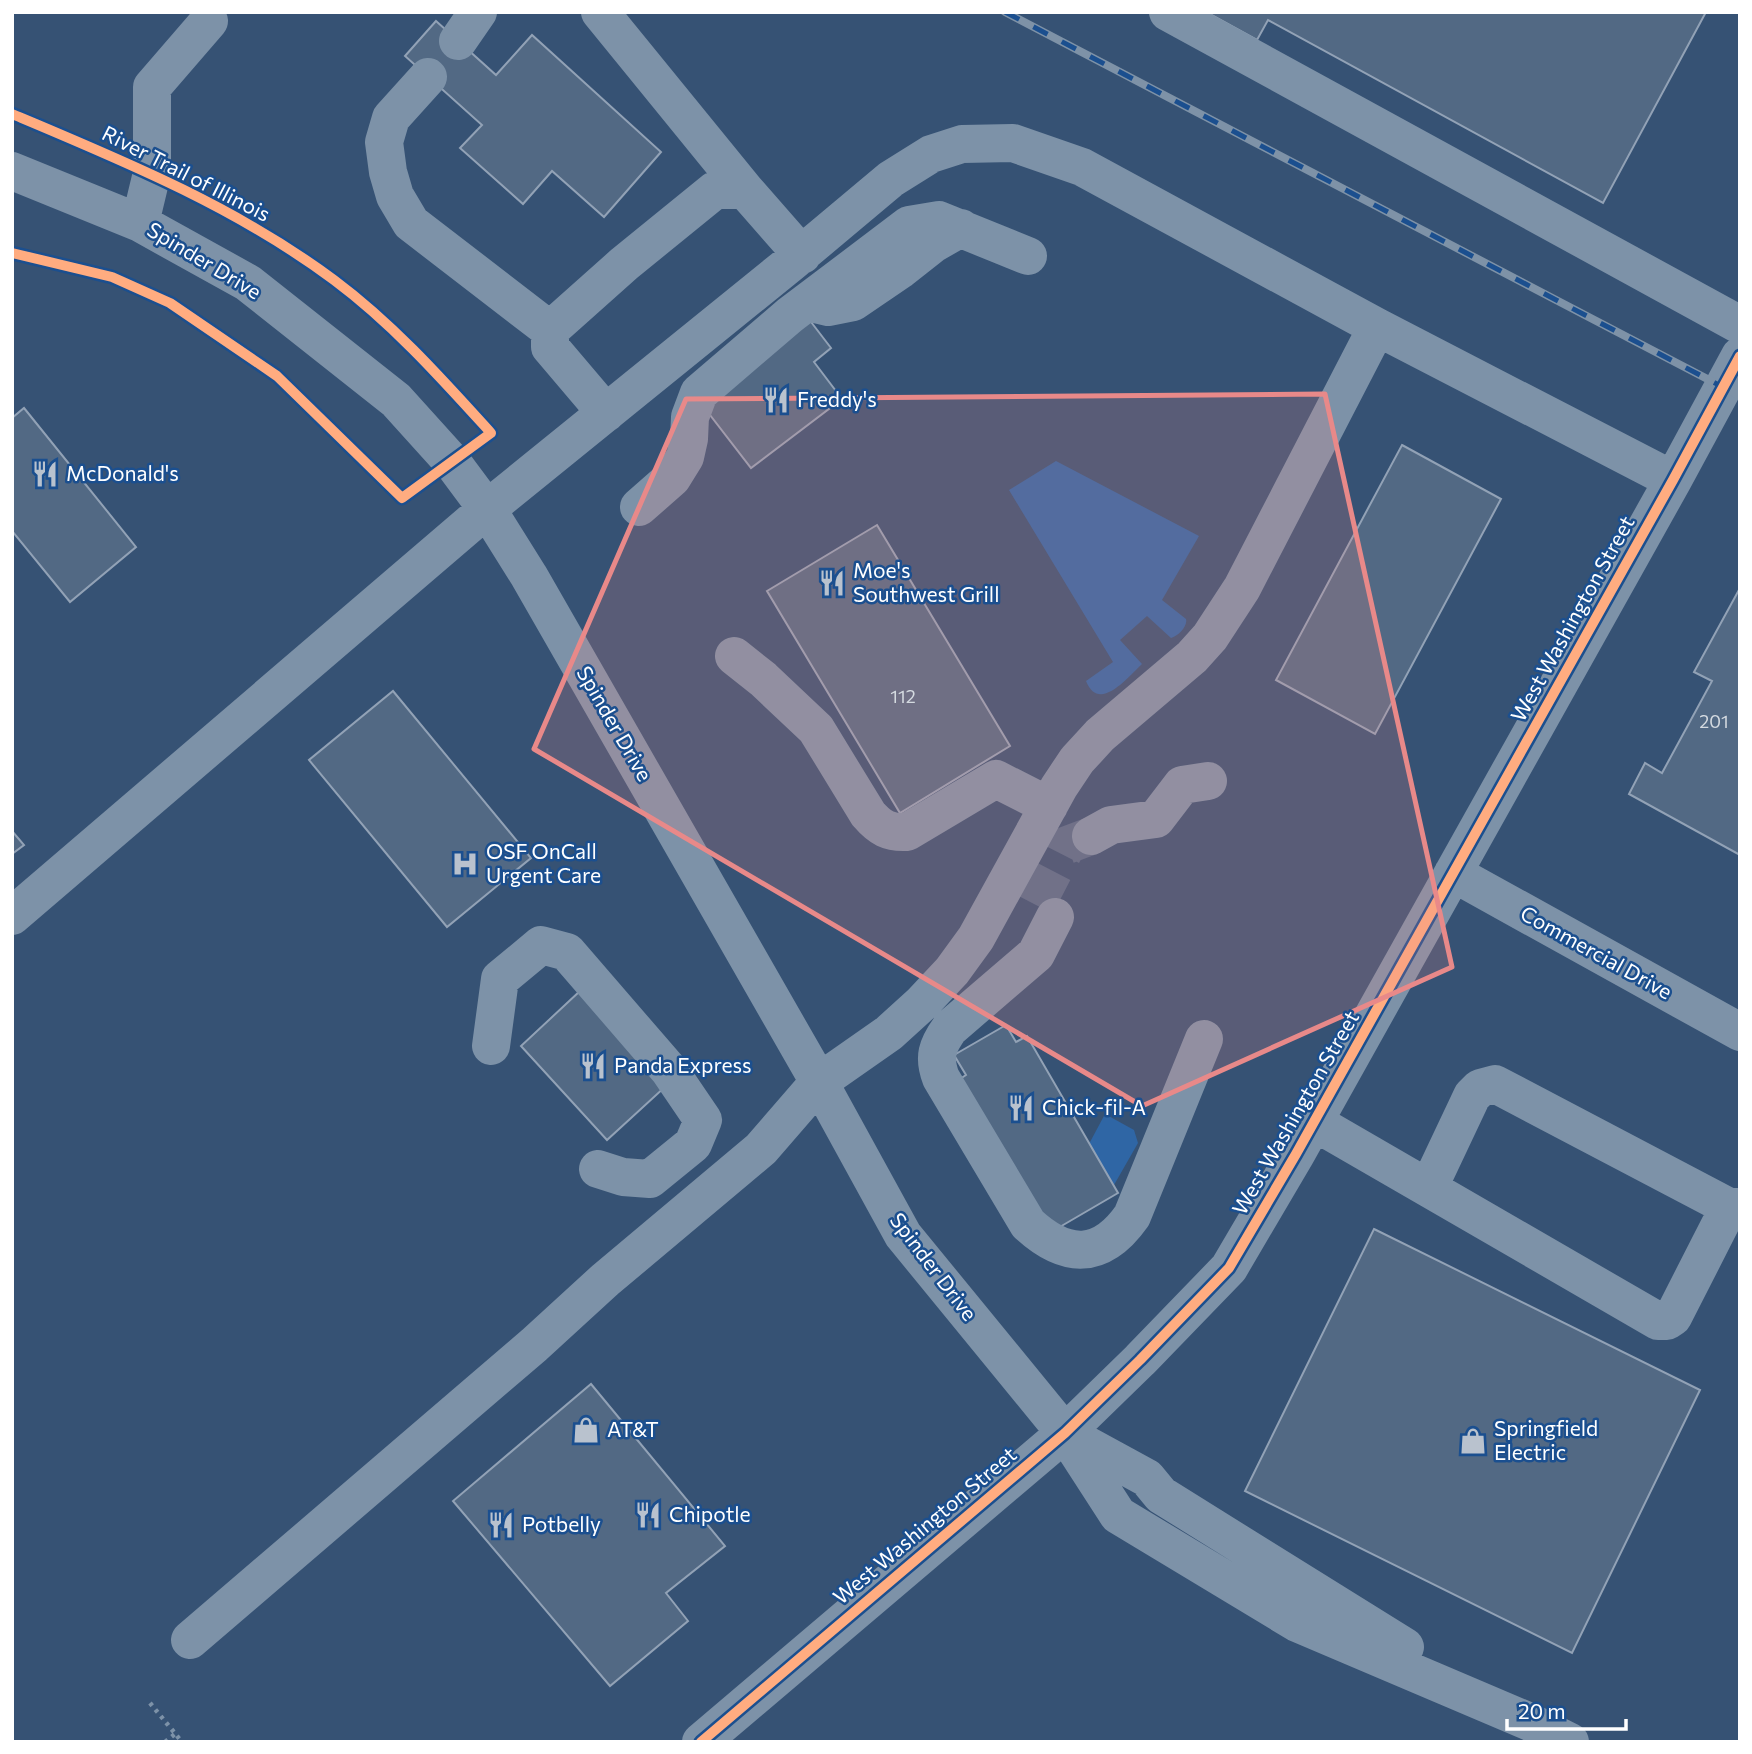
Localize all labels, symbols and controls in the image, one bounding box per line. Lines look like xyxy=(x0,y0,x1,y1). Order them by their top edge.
street label: River Trail of Illinois xyxy=(99,119,275,226)
street label: Spinder Drive xyxy=(143,216,266,304)
restaurant icon: Freddy's xyxy=(761,385,791,415)
place label: Freddy's xyxy=(797,386,877,411)
restaurant icon: McDonald's xyxy=(30,459,60,489)
place label: McDonald's xyxy=(66,460,179,485)
street label: West Washington Street xyxy=(1505,511,1639,725)
place label: Moe's Southwest Grill xyxy=(853,557,1000,606)
restaurant icon: Moe's Southwest Grill xyxy=(817,568,847,598)
street label: Spinder Drive xyxy=(572,661,658,785)
house number: 112 xyxy=(890,685,916,707)
house number: 201 xyxy=(1699,710,1729,732)
place label: OSF OnCall Urgent Care xyxy=(486,838,601,887)
hospital icon: OSF OnCall Urgent Care xyxy=(450,849,480,879)
street label: Commercial Drive xyxy=(1517,900,1677,1004)
street label: West Washington Street xyxy=(1226,1006,1363,1219)
restaurant icon: Panda Express xyxy=(578,1051,608,1081)
place label: Panda Express xyxy=(614,1052,752,1077)
restaurant icon: Chick-fil-A xyxy=(1006,1093,1036,1123)
place label: Chick-fil-A xyxy=(1042,1094,1146,1119)
street label: Spinder Drive xyxy=(886,1207,983,1325)
shop icon: AT&T xyxy=(571,1415,601,1445)
place label: Springfield Electric xyxy=(1494,1415,1598,1464)
place label: AT&T xyxy=(607,1416,659,1441)
shop icon: Springfield Electric xyxy=(1458,1426,1488,1456)
street label: West Washington Street xyxy=(827,1441,1021,1609)
restaurant icon: Chipotle xyxy=(633,1500,663,1530)
place label: Chipotle xyxy=(669,1501,751,1526)
restaurant icon: Potbelly xyxy=(486,1510,516,1540)
place label: Potbelly xyxy=(522,1511,601,1536)
scale bar xyxy=(1507,1688,1626,1732)
text: 20 m xyxy=(1518,1698,1566,1723)

